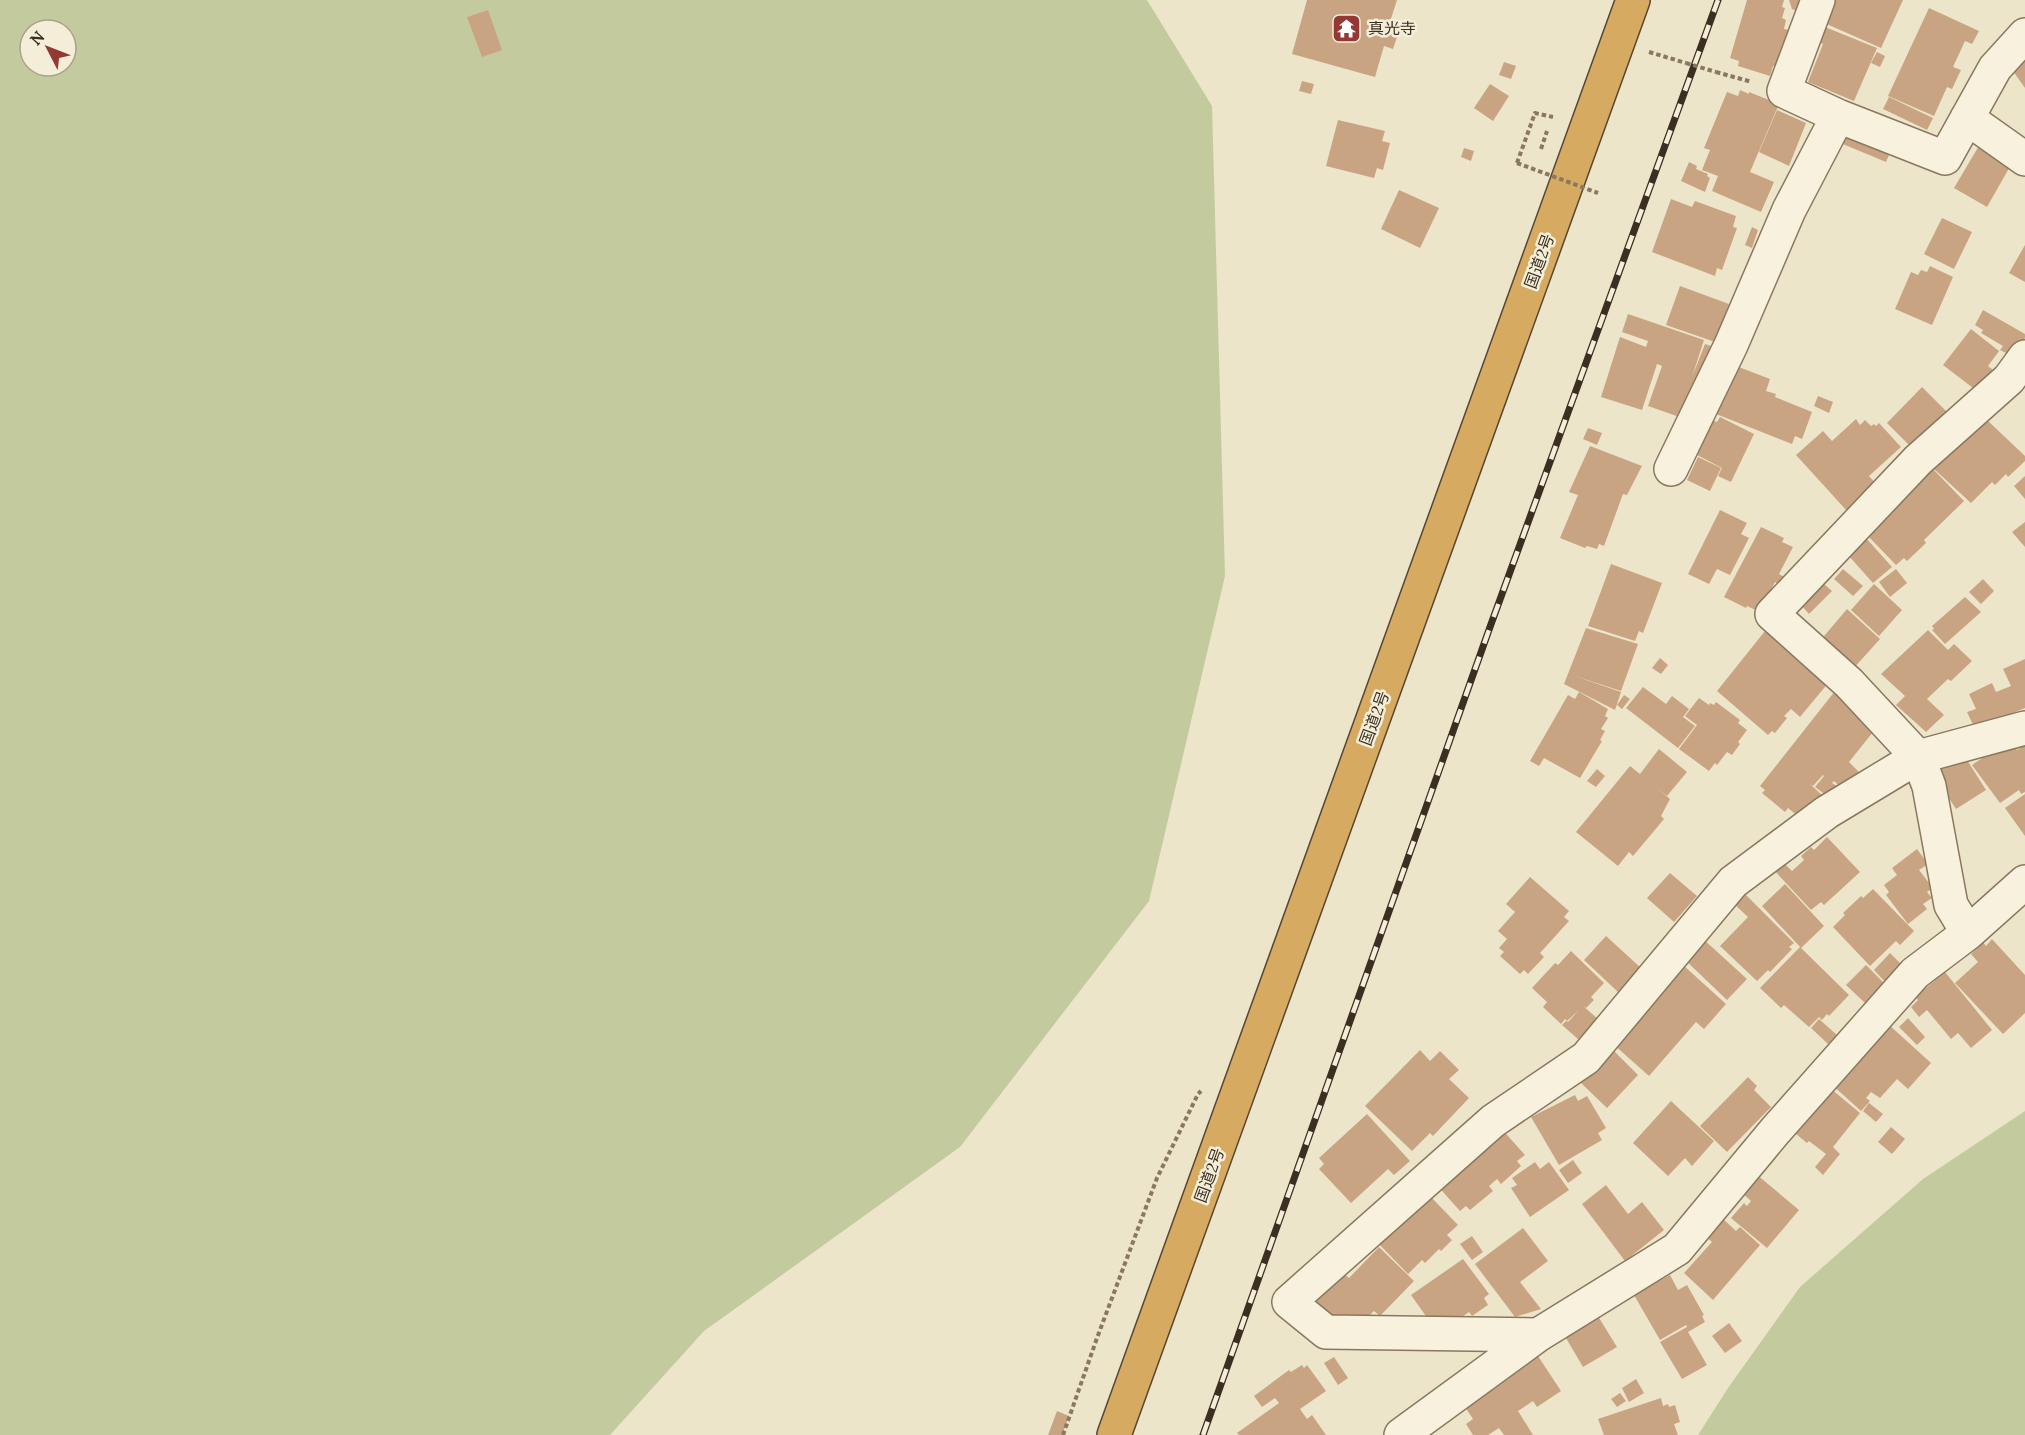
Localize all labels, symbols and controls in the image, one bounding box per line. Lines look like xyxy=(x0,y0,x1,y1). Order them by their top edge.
temple icon: 真光寺 xyxy=(1331,12,1363,44)
north arrow xyxy=(18,18,78,78)
place label: 真光寺 xyxy=(1368,18,1416,38)
text: N xyxy=(25,27,48,49)
street label: 国道2号 xyxy=(1520,231,1558,291)
street label: 国道2号 xyxy=(1355,688,1393,748)
street label: 国道2号 xyxy=(1190,1145,1228,1205)

